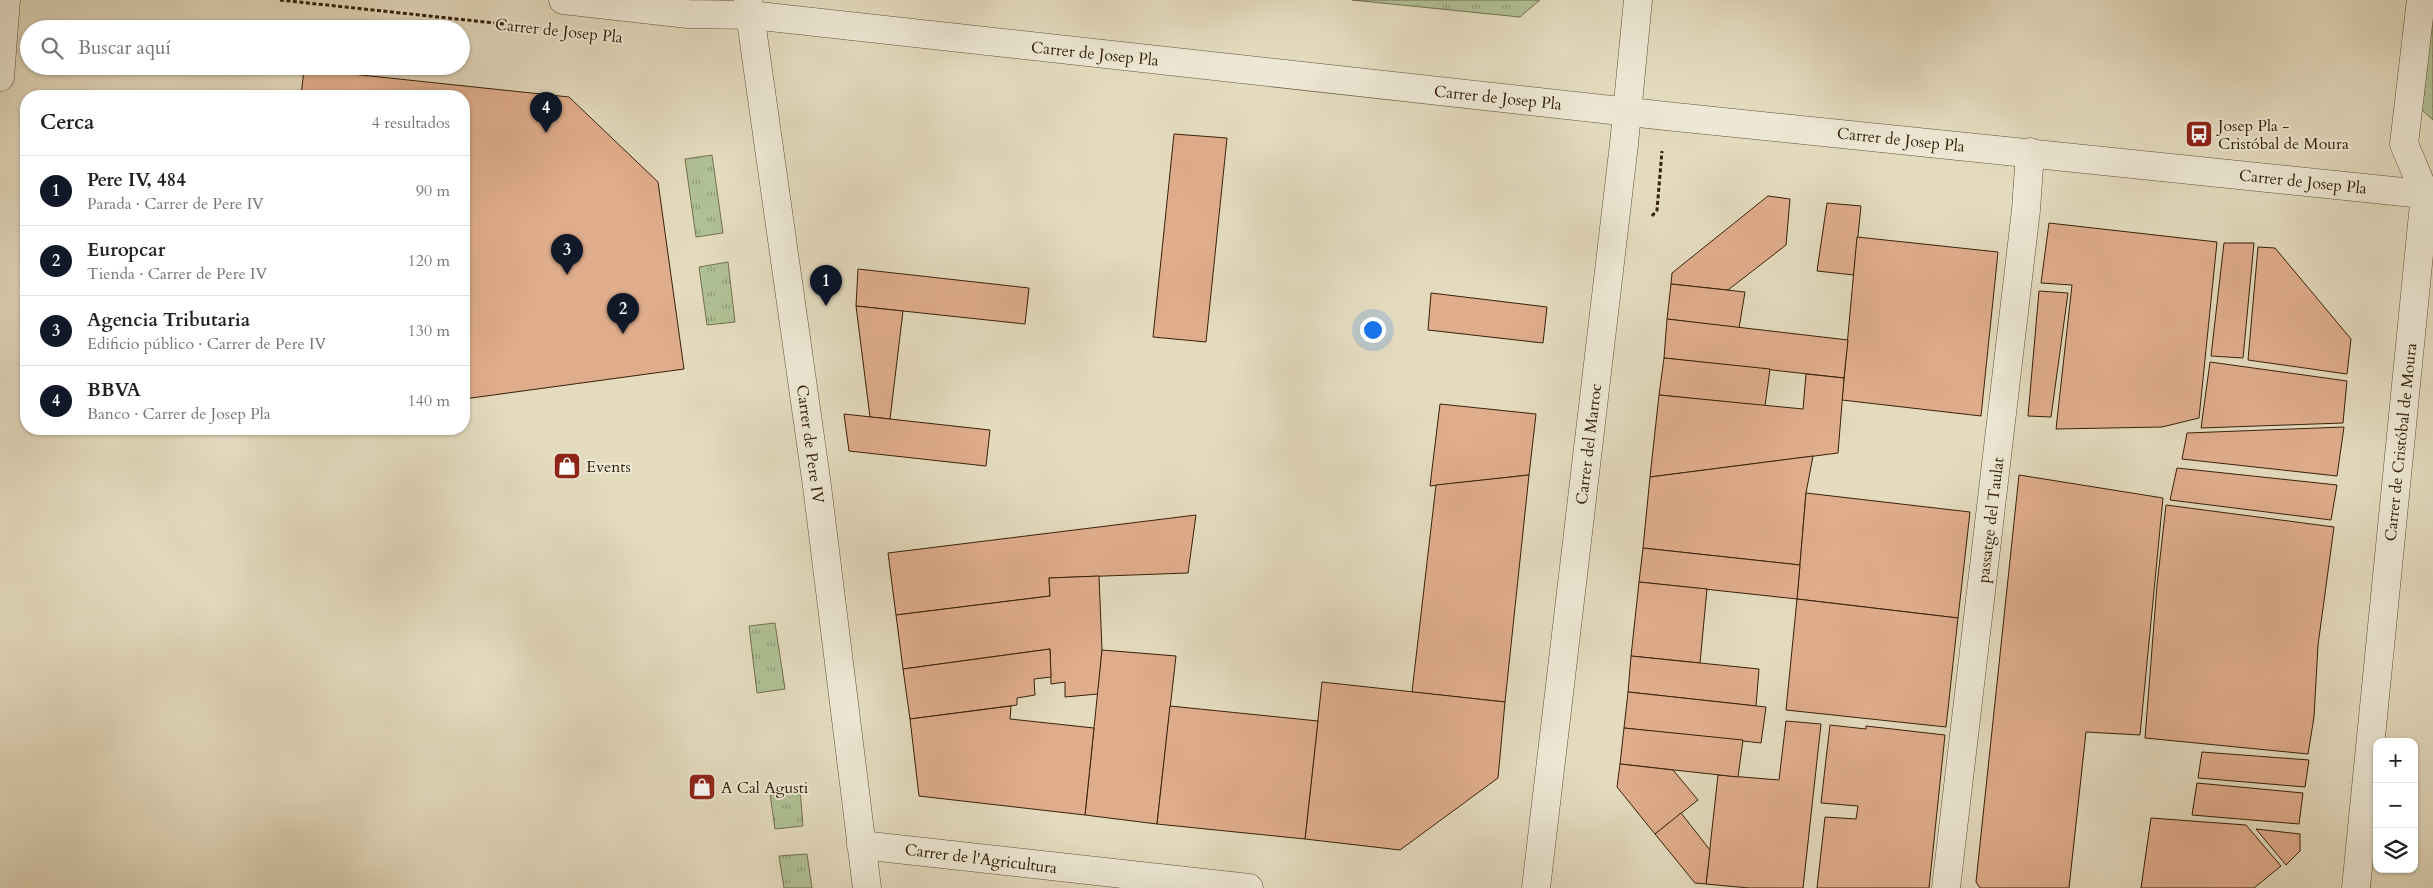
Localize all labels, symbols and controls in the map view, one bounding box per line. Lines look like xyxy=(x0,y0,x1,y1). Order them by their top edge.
street label: Carrer de Josep Pla xyxy=(494,13,624,49)
search box xyxy=(20,20,470,75)
icon: search xyxy=(38,34,66,62)
text: Buscar aquí xyxy=(78,35,171,61)
street label: Carrer de Josep Pla xyxy=(1030,36,1160,72)
street label: Carrer de Josep Pla xyxy=(1433,80,1563,116)
pin: 4 xyxy=(530,92,562,133)
text: Cerca xyxy=(40,108,94,137)
text: 4 resultados xyxy=(372,112,450,134)
place label: Josep Pla - Cristóbal de Moura xyxy=(2216,115,2349,155)
bus stop icon: Josep Pla - Cristóbal de Moura xyxy=(2184,119,2214,149)
street label: Carrer de Josep Pla xyxy=(1836,122,1966,158)
street label: Carrer de Josep Pla xyxy=(2238,164,2368,200)
text: Pere IV, 484 xyxy=(87,167,186,193)
text: 1 xyxy=(52,180,60,202)
text: 90 m xyxy=(416,180,450,202)
text: Parada · Carrer de Pere IV xyxy=(87,193,264,215)
pin: 3 xyxy=(551,234,583,275)
text: Europcar xyxy=(87,237,165,263)
text: 2 xyxy=(52,250,60,272)
text: 120 m xyxy=(408,250,450,272)
text: Tienda · Carrer de Pere IV xyxy=(87,263,267,285)
pin: 1 xyxy=(810,265,842,306)
pin: 2 xyxy=(607,293,639,334)
text: Agencia Tributaria xyxy=(87,307,250,333)
your location xyxy=(1360,317,1386,343)
text: 3 xyxy=(52,320,60,342)
text: 130 m xyxy=(408,320,450,342)
text: Edificio público · Carrer de Pere IV xyxy=(87,333,326,355)
street label: Carrer de Cristóbal de Moura xyxy=(2380,342,2422,542)
text: BBVA xyxy=(87,377,141,403)
street label: Carrer del Marroc xyxy=(1571,382,1607,506)
street label: Carrer de Pere IV xyxy=(791,383,829,505)
text: 4 xyxy=(52,390,60,412)
text: 140 m xyxy=(408,390,450,412)
text: Banco · Carrer de Josep Pla xyxy=(87,403,271,425)
shop icon: Events xyxy=(552,451,582,481)
place label: Events xyxy=(586,456,631,478)
street label: passatge del Taulat xyxy=(1972,456,2010,584)
map controls xyxy=(2373,738,2418,873)
button: + xyxy=(2373,738,2418,783)
shop icon: A Cal Agusti xyxy=(687,772,717,802)
place label: A Cal Agusti xyxy=(721,777,809,799)
button: − xyxy=(2373,783,2418,828)
button: layers xyxy=(2373,828,2418,873)
street label: Carrer de l'Agricultura xyxy=(903,839,1058,879)

